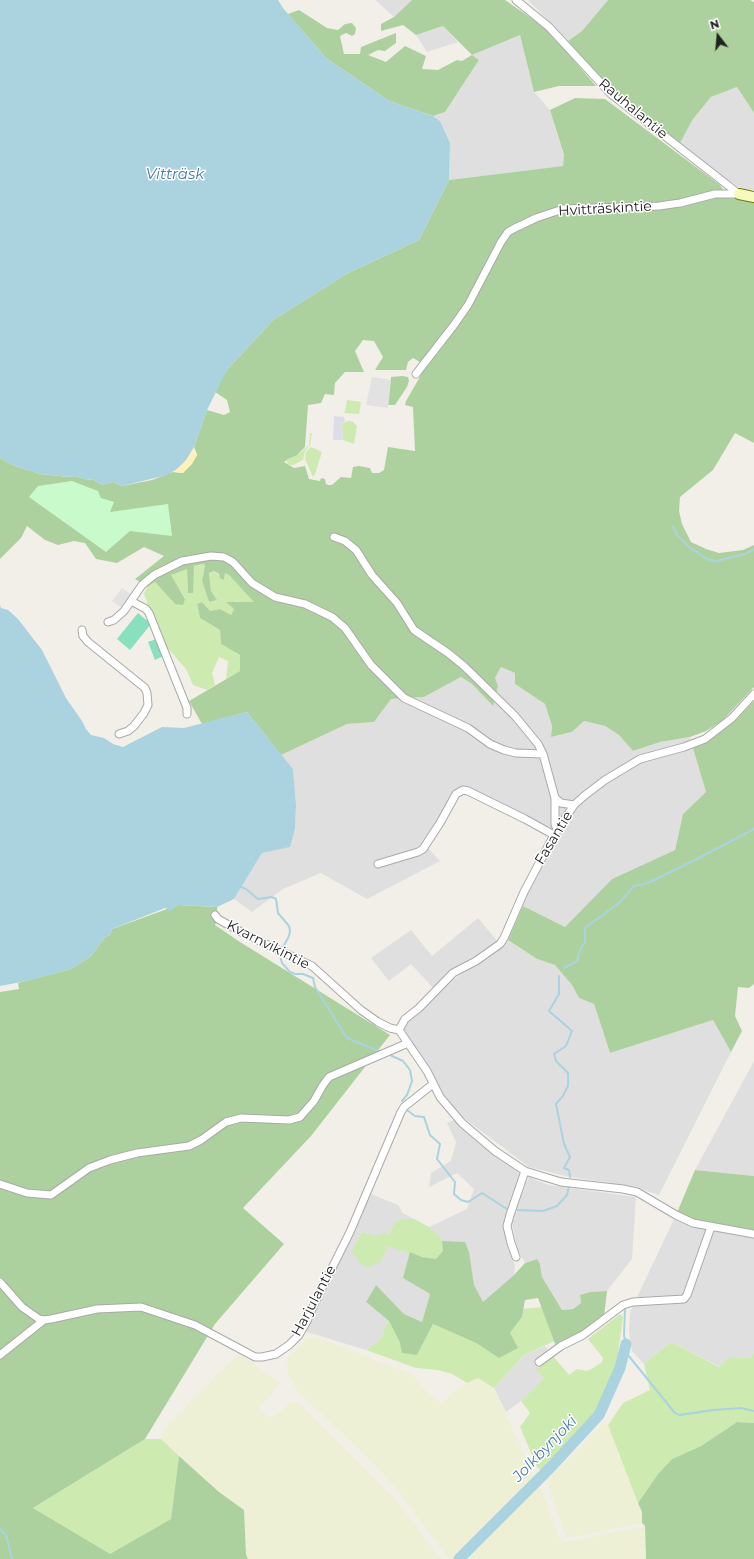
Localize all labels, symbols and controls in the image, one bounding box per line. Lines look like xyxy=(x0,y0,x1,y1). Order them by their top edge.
north arrow xyxy=(698,16,738,56)
text: N xyxy=(708,17,721,32)
street label: Rauhalantie xyxy=(595,75,671,143)
water label: Vitträsk xyxy=(146,166,204,184)
street label: Hvitträskintie xyxy=(558,198,652,220)
street label: Fasantie xyxy=(532,808,576,868)
street label: Kvarnvikintie xyxy=(224,917,312,973)
street label: Harjulantie xyxy=(288,1263,340,1339)
water label: Jolkbynjoki xyxy=(509,1412,581,1486)

